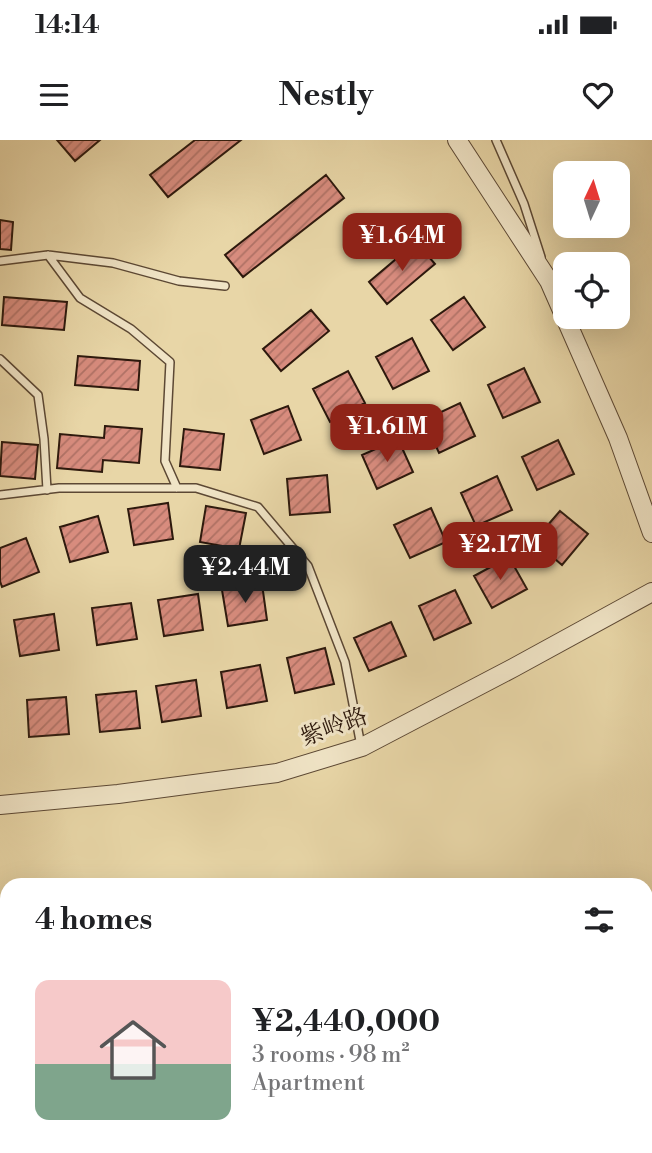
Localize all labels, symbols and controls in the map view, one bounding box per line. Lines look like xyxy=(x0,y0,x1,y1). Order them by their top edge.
text: 14:14 xyxy=(35,9,100,41)
text: Nestly xyxy=(279,75,373,115)
icon: menu xyxy=(35,76,73,114)
icon: heart xyxy=(579,76,617,114)
north arrow xyxy=(553,161,630,238)
map controls xyxy=(553,161,630,329)
pin: ¥1.64M xyxy=(345,214,459,273)
text: ¥1.64M xyxy=(359,222,445,250)
button: locate xyxy=(553,252,630,329)
pin: ¥1.61M xyxy=(330,404,444,464)
text: ¥1.61M xyxy=(346,413,428,441)
pin: ¥2.17M xyxy=(443,522,557,582)
text: ¥2.17M xyxy=(458,531,542,559)
pin: ¥2.44M xyxy=(188,546,302,605)
text: ¥2.44M xyxy=(200,554,290,582)
street label: 紫岭路 xyxy=(297,702,371,752)
text: 4 homes xyxy=(35,901,152,939)
icon: filters xyxy=(580,901,618,939)
text: ¥2,440,000 xyxy=(252,1003,440,1041)
icon: home xyxy=(91,1008,175,1092)
text: 3 rooms · 98 m² xyxy=(252,1041,409,1069)
text: Apartment xyxy=(252,1069,365,1097)

